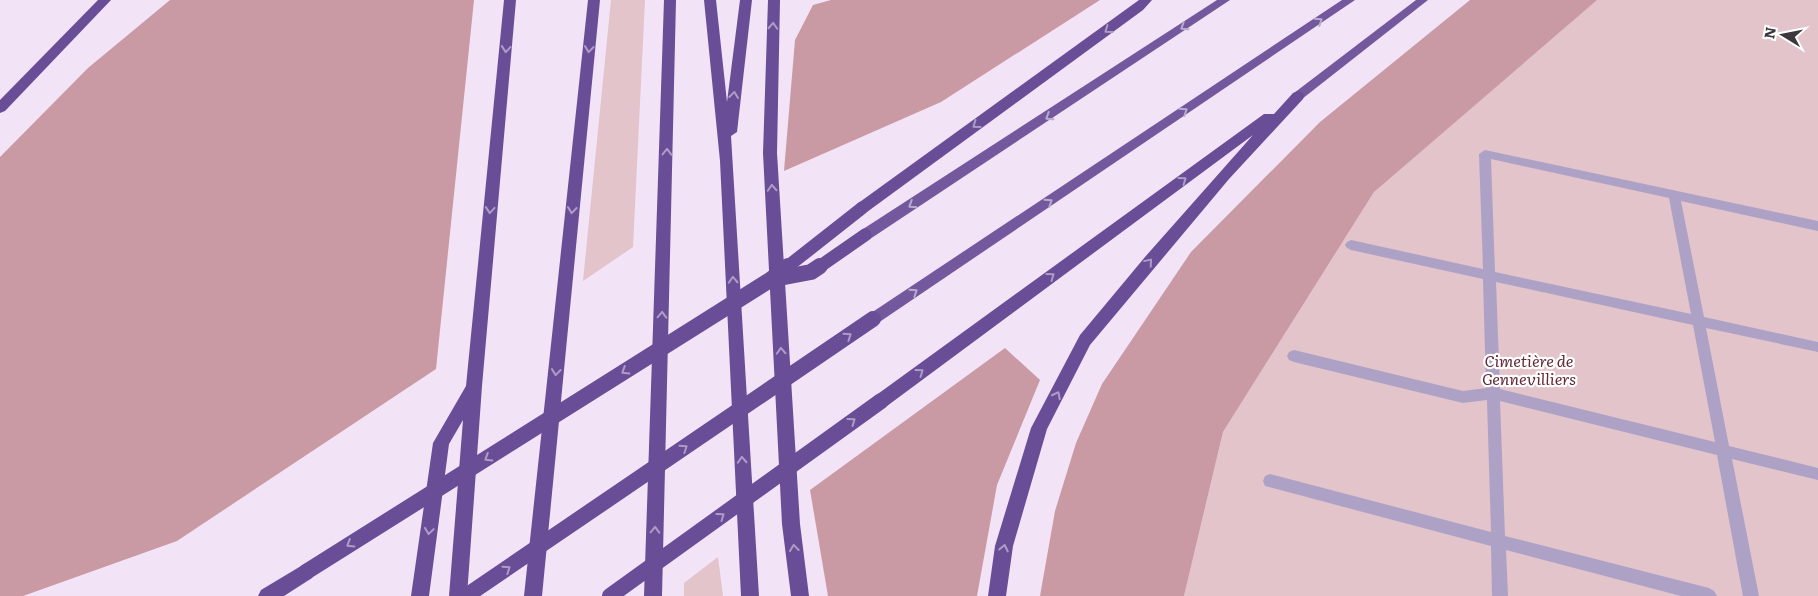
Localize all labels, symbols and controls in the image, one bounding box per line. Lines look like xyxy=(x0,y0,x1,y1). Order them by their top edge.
north arrow xyxy=(1758,10,1808,60)
one-way arrow xyxy=(1313,18,1323,27)
one-way arrow xyxy=(1181,21,1190,30)
one-way arrow xyxy=(767,22,778,30)
one-way arrow xyxy=(1104,24,1114,33)
text: N xyxy=(1758,25,1780,40)
one-way arrow xyxy=(500,45,511,53)
one-way arrow xyxy=(584,45,595,53)
one-way arrow xyxy=(728,90,739,98)
one-way arrow xyxy=(1178,108,1188,117)
one-way arrow xyxy=(1045,110,1054,120)
one-way arrow xyxy=(972,119,982,128)
one-way arrow xyxy=(661,148,672,156)
one-way arrow xyxy=(1177,177,1187,186)
one-way arrow xyxy=(766,184,777,192)
one-way arrow xyxy=(909,198,918,208)
one-way arrow xyxy=(1044,198,1053,208)
one-way arrow xyxy=(567,206,578,214)
one-way arrow xyxy=(485,207,496,215)
one-way arrow xyxy=(1143,259,1152,268)
one-way arrow xyxy=(1045,273,1055,282)
one-way arrow xyxy=(728,276,739,284)
one-way arrow xyxy=(908,289,917,298)
one-way arrow xyxy=(657,311,667,318)
one-way arrow xyxy=(842,333,851,343)
one-way arrow xyxy=(776,346,786,354)
park label: Cimetière de Gennevilliers xyxy=(1482,348,1576,390)
one-way arrow xyxy=(622,365,631,375)
one-way arrow xyxy=(550,368,561,376)
one-way arrow xyxy=(914,369,924,378)
one-way arrow xyxy=(1051,391,1061,400)
one-way arrow xyxy=(846,418,856,427)
one-way arrow xyxy=(679,444,688,454)
one-way arrow xyxy=(484,451,493,461)
one-way arrow xyxy=(737,456,748,464)
one-way arrow xyxy=(715,513,725,522)
one-way arrow xyxy=(650,526,660,534)
one-way arrow xyxy=(424,527,435,535)
one-way arrow xyxy=(346,538,356,547)
one-way arrow xyxy=(789,543,800,551)
one-way arrow xyxy=(998,543,1009,552)
one-way arrow xyxy=(501,565,510,575)

